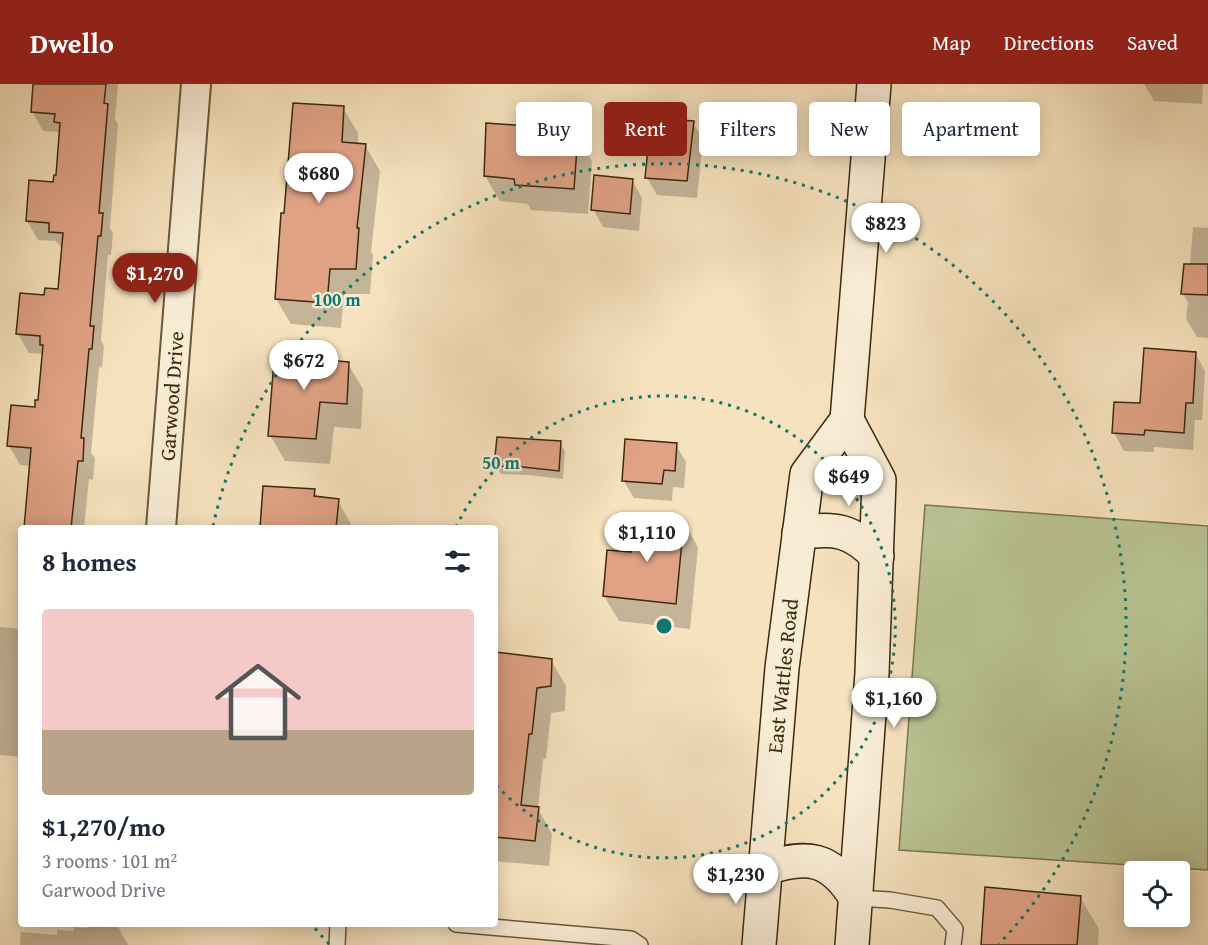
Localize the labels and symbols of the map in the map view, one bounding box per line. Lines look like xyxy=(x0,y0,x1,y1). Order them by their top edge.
pin: $680 xyxy=(283,153,355,204)
pin: $823 xyxy=(850,203,922,254)
pin: $1,270 xyxy=(106,253,204,304)
text: 100 m xyxy=(313,286,361,313)
street label: Garwood Drive xyxy=(152,330,192,462)
pin: $672 xyxy=(268,340,340,391)
text: 50 m xyxy=(482,449,521,476)
pin: $649 xyxy=(813,456,885,507)
pin: $1,110 xyxy=(598,512,696,563)
street label: East Wattles Road xyxy=(759,596,806,755)
centre of rings xyxy=(654,616,674,636)
pin: $1,160 xyxy=(845,678,943,729)
pin: $1,230 xyxy=(687,854,785,905)

